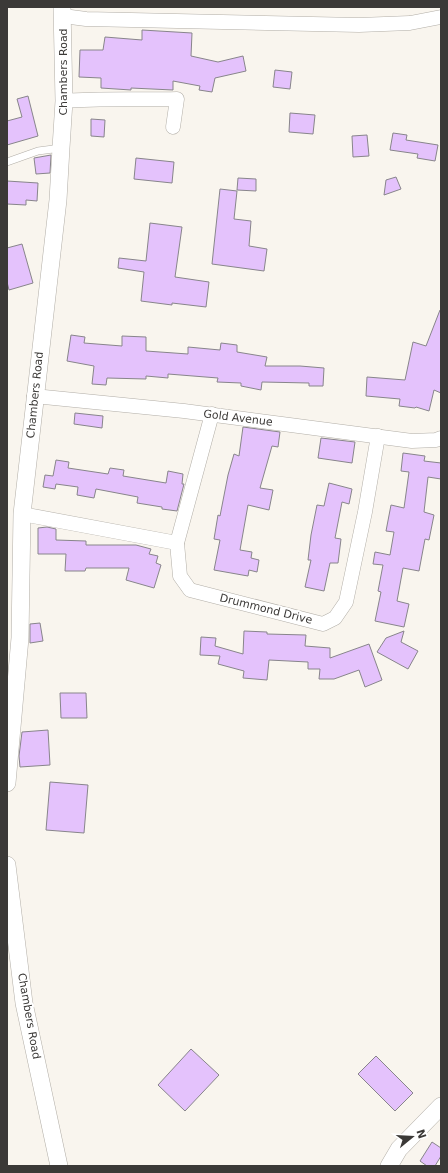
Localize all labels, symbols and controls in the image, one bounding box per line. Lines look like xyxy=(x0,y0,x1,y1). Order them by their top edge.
street label: Chambers Road xyxy=(57,28,70,116)
street label: Chambers Road xyxy=(24,351,46,439)
street label: Gold Avenue xyxy=(203,407,274,429)
street label: Drummond Drive xyxy=(218,591,314,627)
street label: Chambers Road xyxy=(15,972,43,1060)
north arrow xyxy=(392,1117,432,1157)
text: N xyxy=(413,1128,429,1140)

